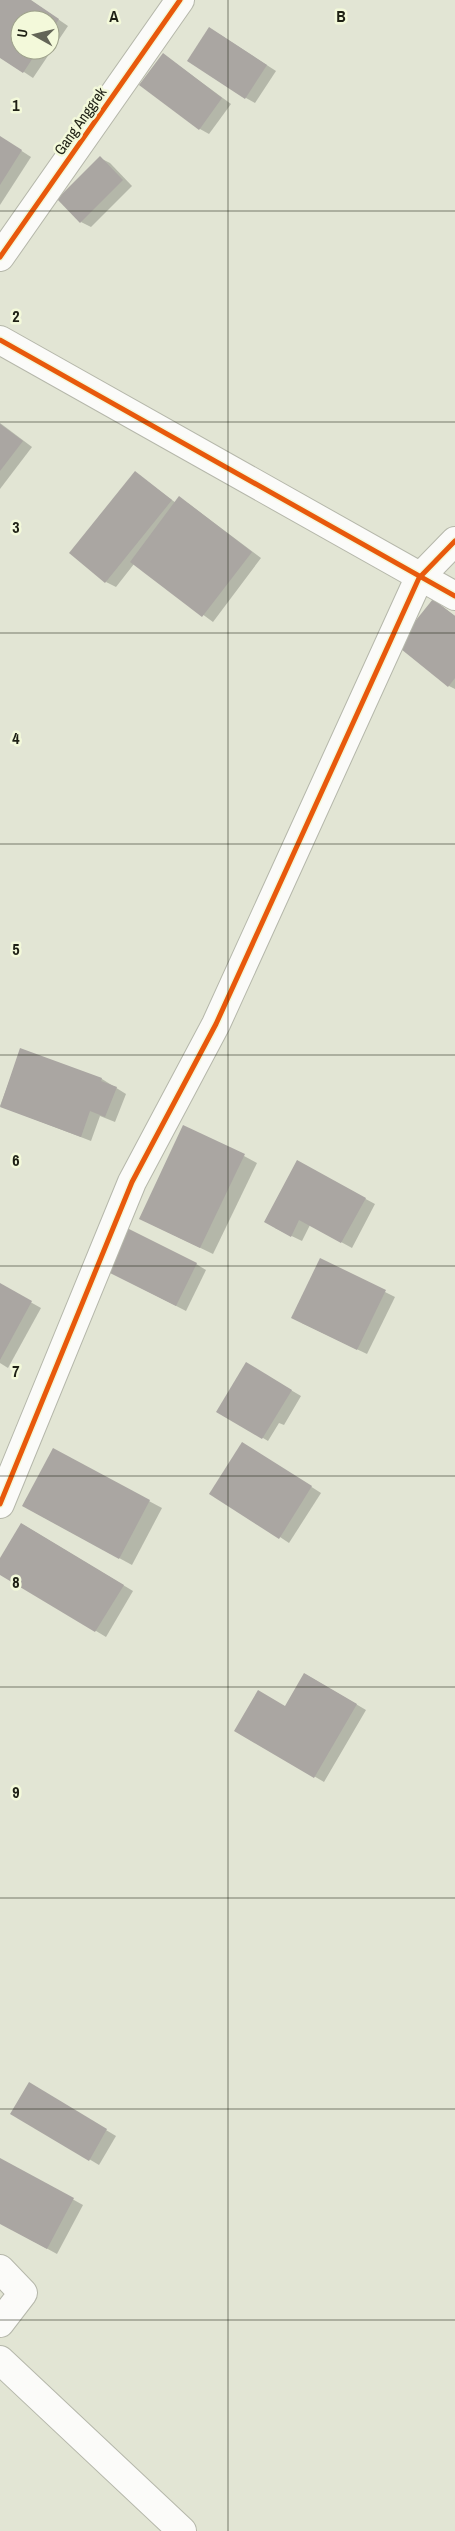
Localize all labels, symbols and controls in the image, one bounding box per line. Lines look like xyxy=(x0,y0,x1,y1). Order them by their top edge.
text: A xyxy=(109,5,119,27)
text: B xyxy=(336,5,346,27)
north arrow xyxy=(10,10,60,60)
text: U xyxy=(13,28,32,39)
street label: Gang Anggrek xyxy=(49,82,112,159)
text: 1 xyxy=(12,94,20,116)
text: 2 xyxy=(12,305,20,327)
text: 3 xyxy=(12,516,20,538)
text: 4 xyxy=(12,727,20,749)
text: 5 xyxy=(12,938,20,960)
text: 6 xyxy=(12,1149,20,1171)
text: 7 xyxy=(12,1360,20,1382)
text: 8 xyxy=(12,1571,20,1593)
text: 9 xyxy=(12,1781,20,1803)

